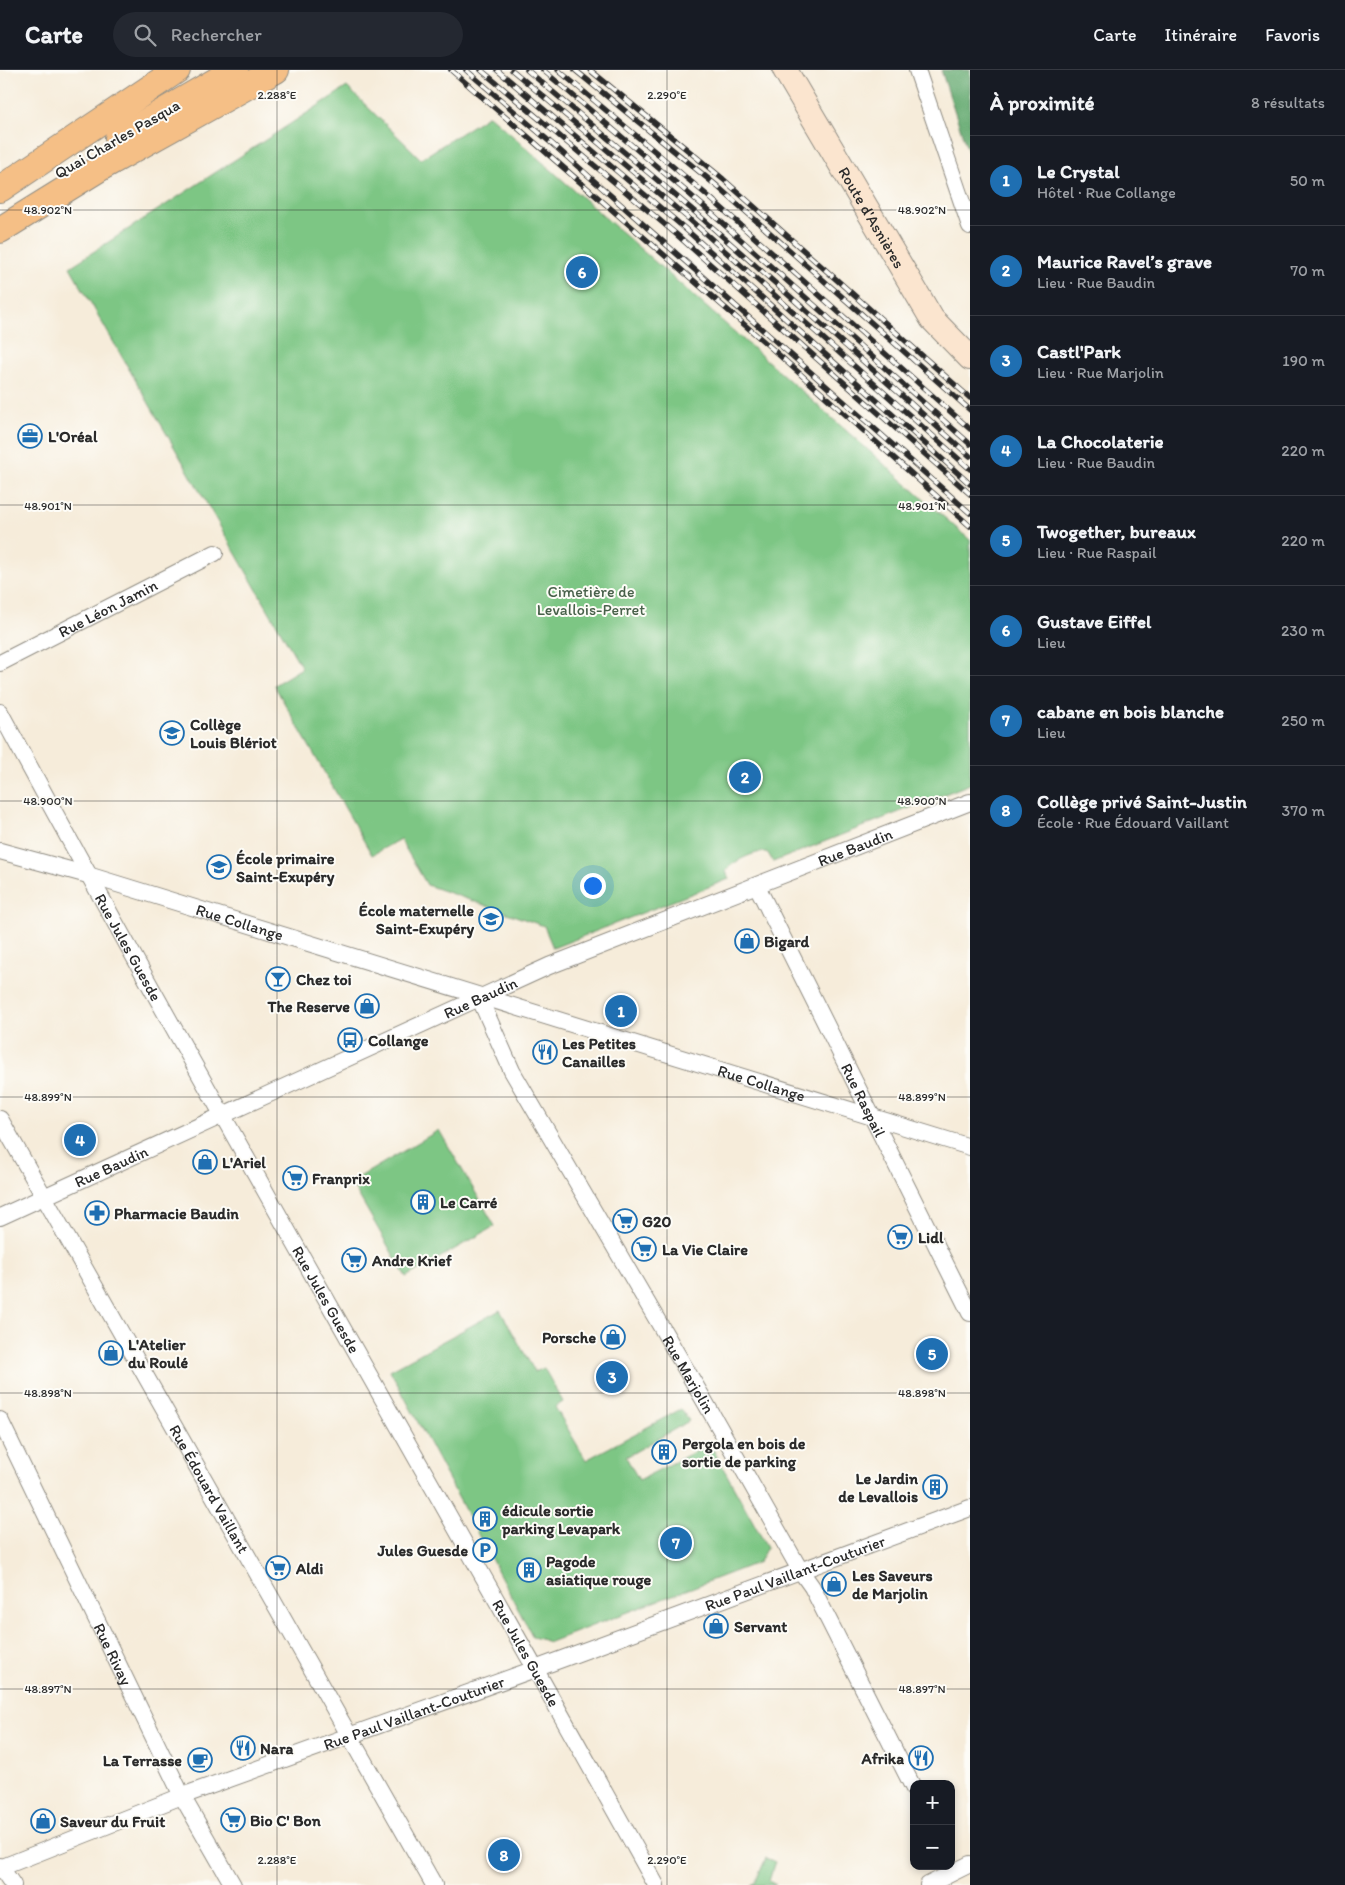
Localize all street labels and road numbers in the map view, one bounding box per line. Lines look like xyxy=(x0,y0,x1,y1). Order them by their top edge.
street label: Quai Charles Pasqua xyxy=(51,95,183,183)
street label: Route d'Asnières xyxy=(835,163,909,271)
street label: Rue Léon Jamin xyxy=(55,575,160,641)
street label: Rue Baudin xyxy=(815,824,895,870)
street label: Rue Jules Guesde xyxy=(91,890,166,1004)
street label: Rue Collange xyxy=(194,899,286,944)
street label: Rue Baudin xyxy=(441,972,520,1022)
street label: Rue Collange xyxy=(715,1060,808,1105)
street label: Rue Raspail xyxy=(837,1060,890,1140)
street label: Rue Baudin xyxy=(71,1141,151,1191)
street label: Rue Jules Guesde xyxy=(289,1242,364,1356)
street label: Rue Marjolin xyxy=(659,1332,719,1417)
street label: Rue Édouard Vaillant xyxy=(166,1421,253,1556)
street label: Rue Paul Vaillant-Couturier xyxy=(702,1531,888,1615)
street label: Rue Jules Guesde xyxy=(488,1596,564,1710)
street label: Rue Rivay xyxy=(90,1620,137,1689)
street label: Rue Paul Vaillant-Couturier xyxy=(321,1671,507,1754)

